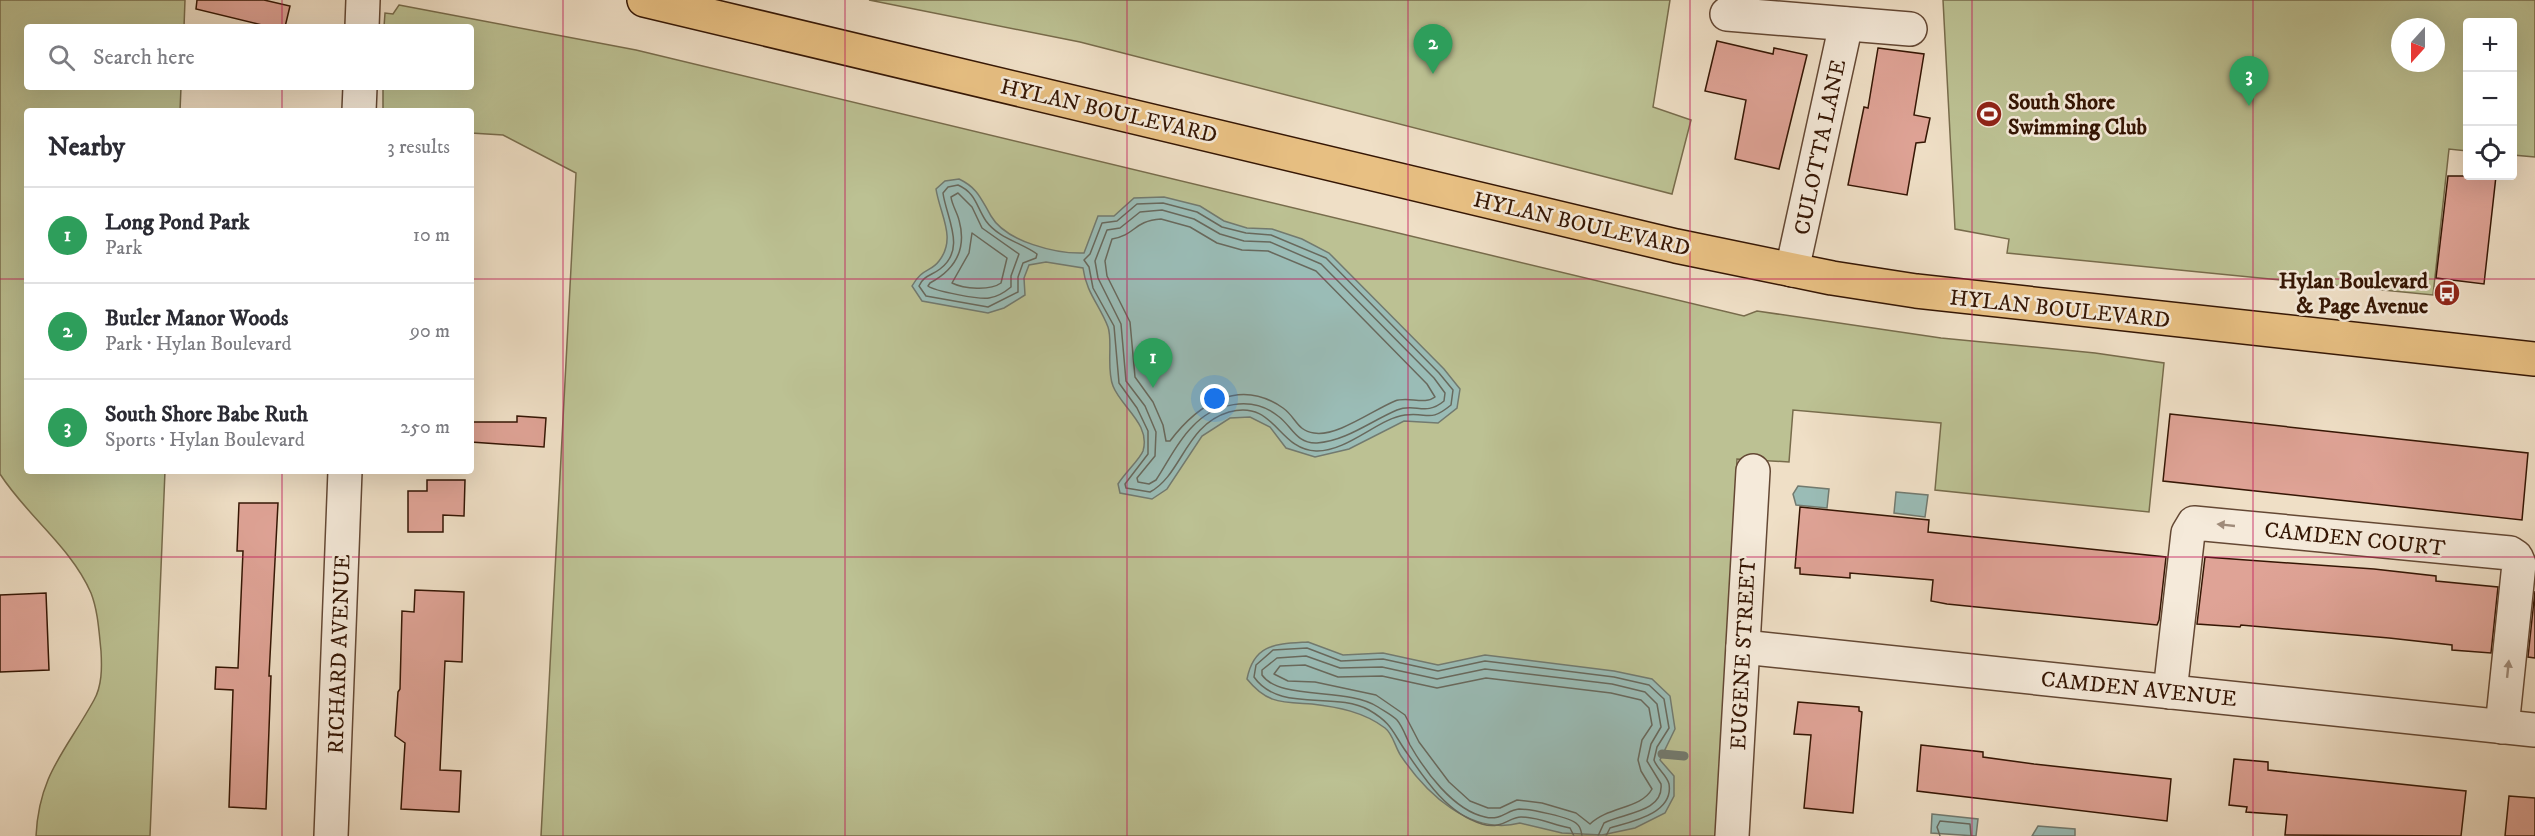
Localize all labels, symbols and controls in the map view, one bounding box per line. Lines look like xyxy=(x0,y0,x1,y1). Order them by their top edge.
north arrow xyxy=(2391,18,2445,72)
map controls xyxy=(2463,18,2517,180)
button: + xyxy=(2463,18,2517,72)
search box xyxy=(24,24,474,90)
pin: 2 xyxy=(1414,25,1452,74)
icon: search xyxy=(45,41,78,74)
text: Search here xyxy=(93,44,195,71)
street label: CULOTTA LANE xyxy=(1789,57,1852,238)
pin: 3 xyxy=(2230,57,2268,106)
button: − xyxy=(2463,72,2517,126)
street label: HYLAN BOULEVARD xyxy=(998,73,1220,150)
place label: South Shore Swimming Club xyxy=(2008,89,2147,141)
sports icon: South Shore Swimming Club xyxy=(1974,99,2004,129)
button: locate xyxy=(2463,126,2517,180)
text: Nearby xyxy=(48,131,125,164)
text: 3 results xyxy=(387,135,450,160)
street label: HYLAN BOULEVARD xyxy=(1471,186,1693,263)
text: Long Pond Park xyxy=(105,209,250,236)
text: 1 xyxy=(64,223,71,248)
text: 10 m xyxy=(413,223,450,248)
text: Park xyxy=(105,236,142,261)
place label: Hylan Boulevard & Page Avenue xyxy=(2279,268,2429,320)
bus stop icon: Hylan Boulevard & Page Avenue xyxy=(2432,278,2462,308)
street label: HYLAN BOULEVARD xyxy=(1948,284,2171,335)
text: Butler Manor Woods xyxy=(105,305,288,332)
text: 2 xyxy=(63,319,72,344)
text: 90 m xyxy=(410,319,450,344)
text: Park · Hylan Boulevard xyxy=(105,332,291,357)
pin: 1 xyxy=(1134,338,1172,388)
your location xyxy=(1200,384,1229,413)
text: South Shore Babe Ruth xyxy=(105,401,308,428)
text: 3 xyxy=(64,415,71,440)
text: 250 m xyxy=(400,415,450,440)
text: Sports · Hylan Boulevard xyxy=(105,428,305,453)
street label: CAMDEN COURT xyxy=(2263,517,2447,562)
one-way arrow xyxy=(2217,520,2236,530)
street label: RICHARD AVENUE xyxy=(323,554,356,754)
street label: EUGENE STREET xyxy=(1725,557,1762,751)
one-way arrow xyxy=(2503,659,2513,678)
street label: CAMDEN AVENUE xyxy=(2040,666,2238,713)

